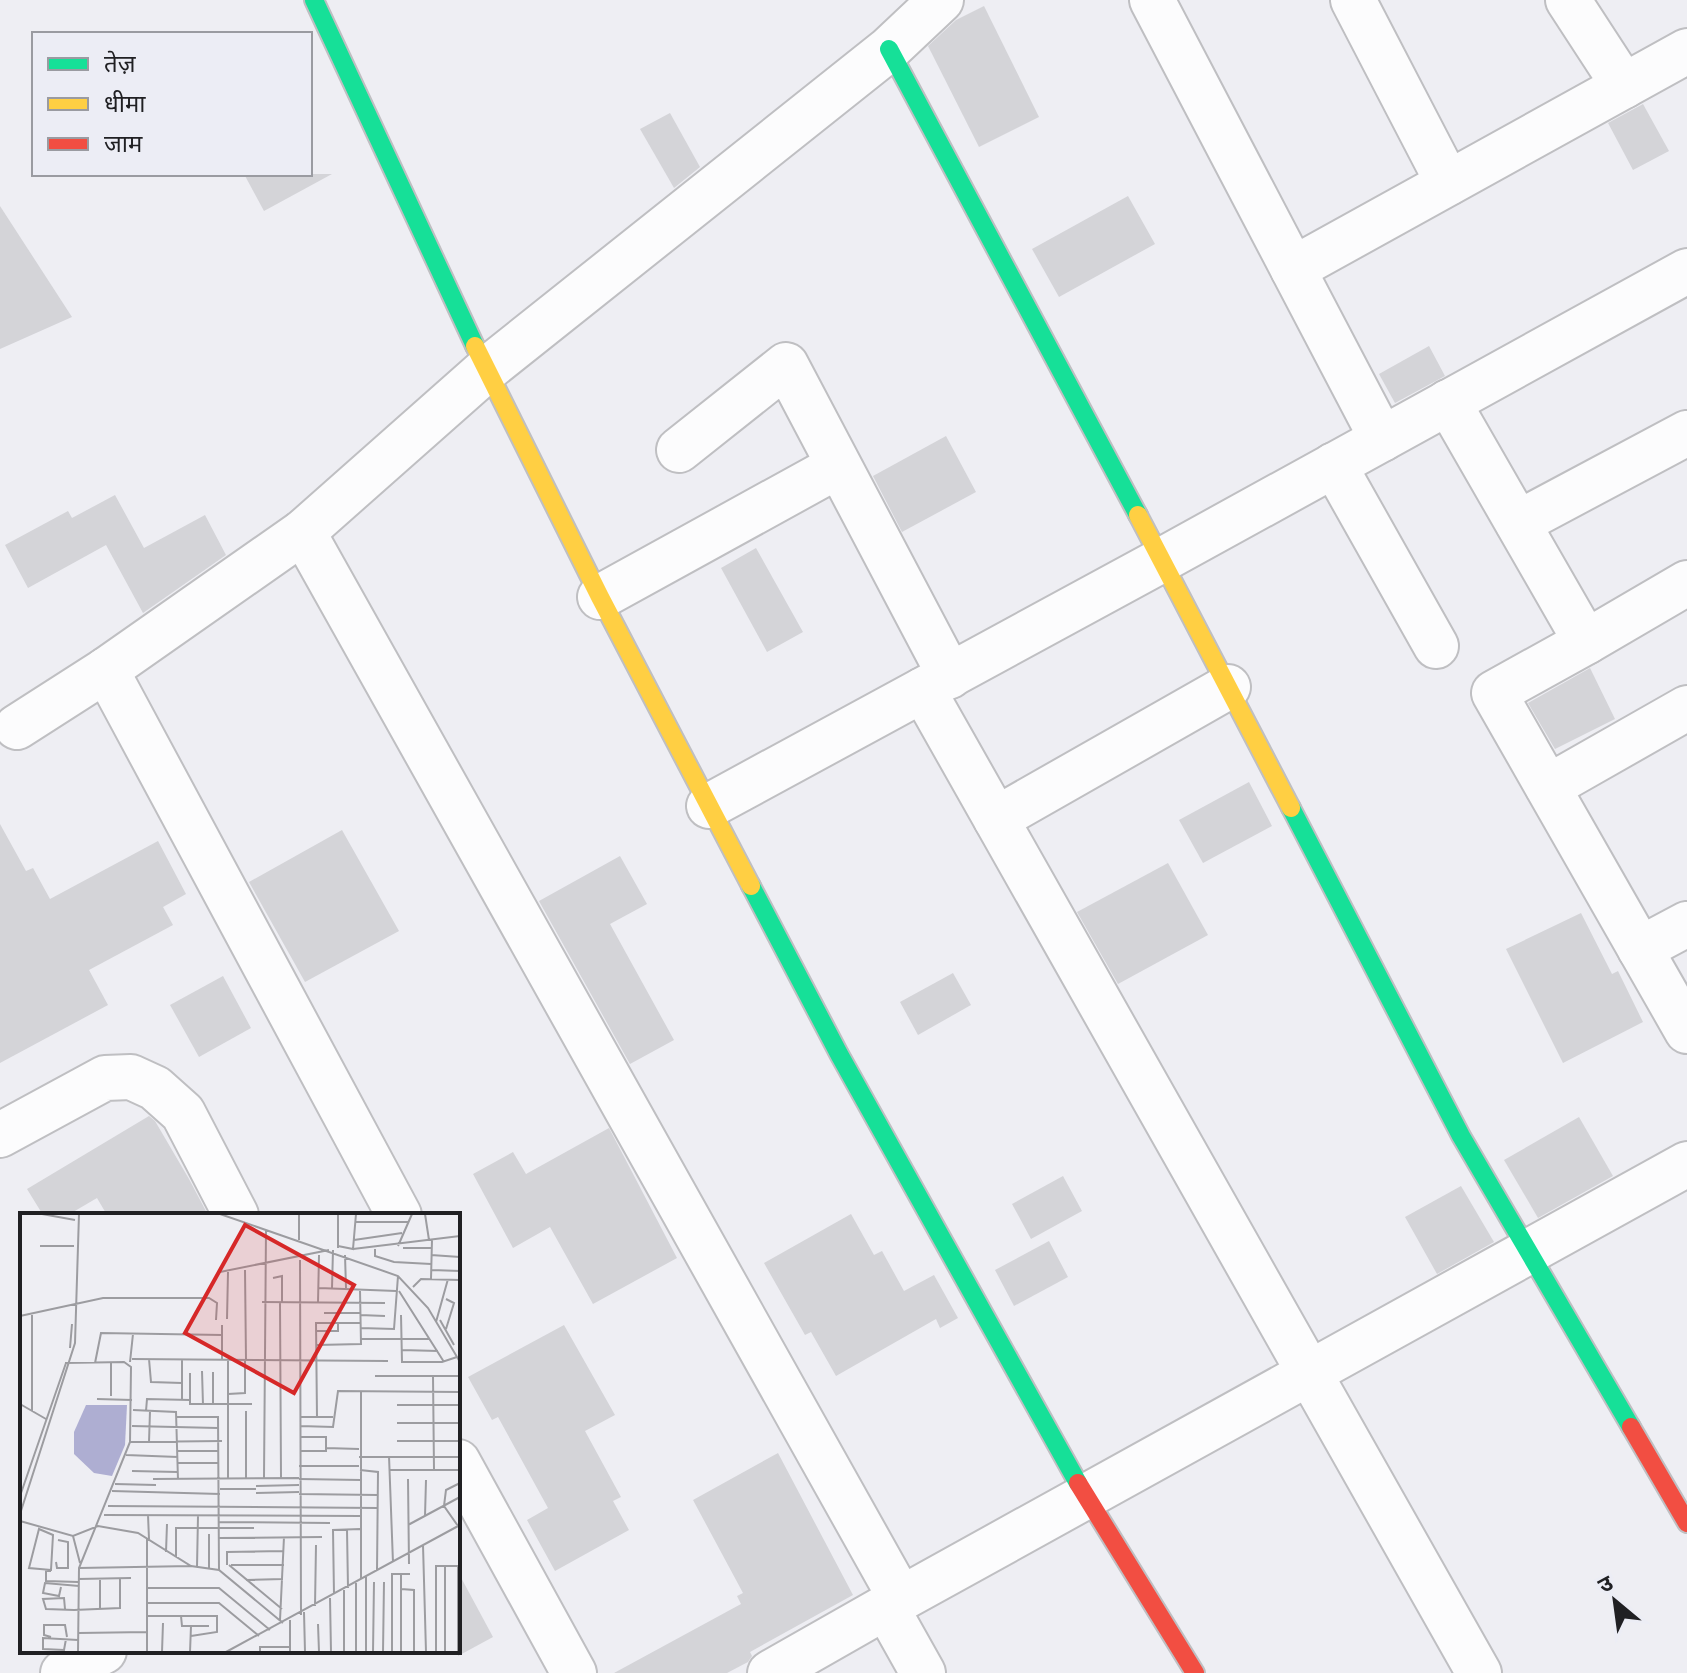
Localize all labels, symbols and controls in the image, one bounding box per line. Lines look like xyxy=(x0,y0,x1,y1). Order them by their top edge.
legend xyxy=(32,32,312,176)
text: तेज़ xyxy=(104,46,137,79)
text: धीमा xyxy=(104,86,146,119)
text: जाम xyxy=(104,126,143,159)
inset map xyxy=(20,1213,460,1653)
north arrow xyxy=(1575,1561,1655,1641)
text: उ xyxy=(1592,1567,1619,1600)

